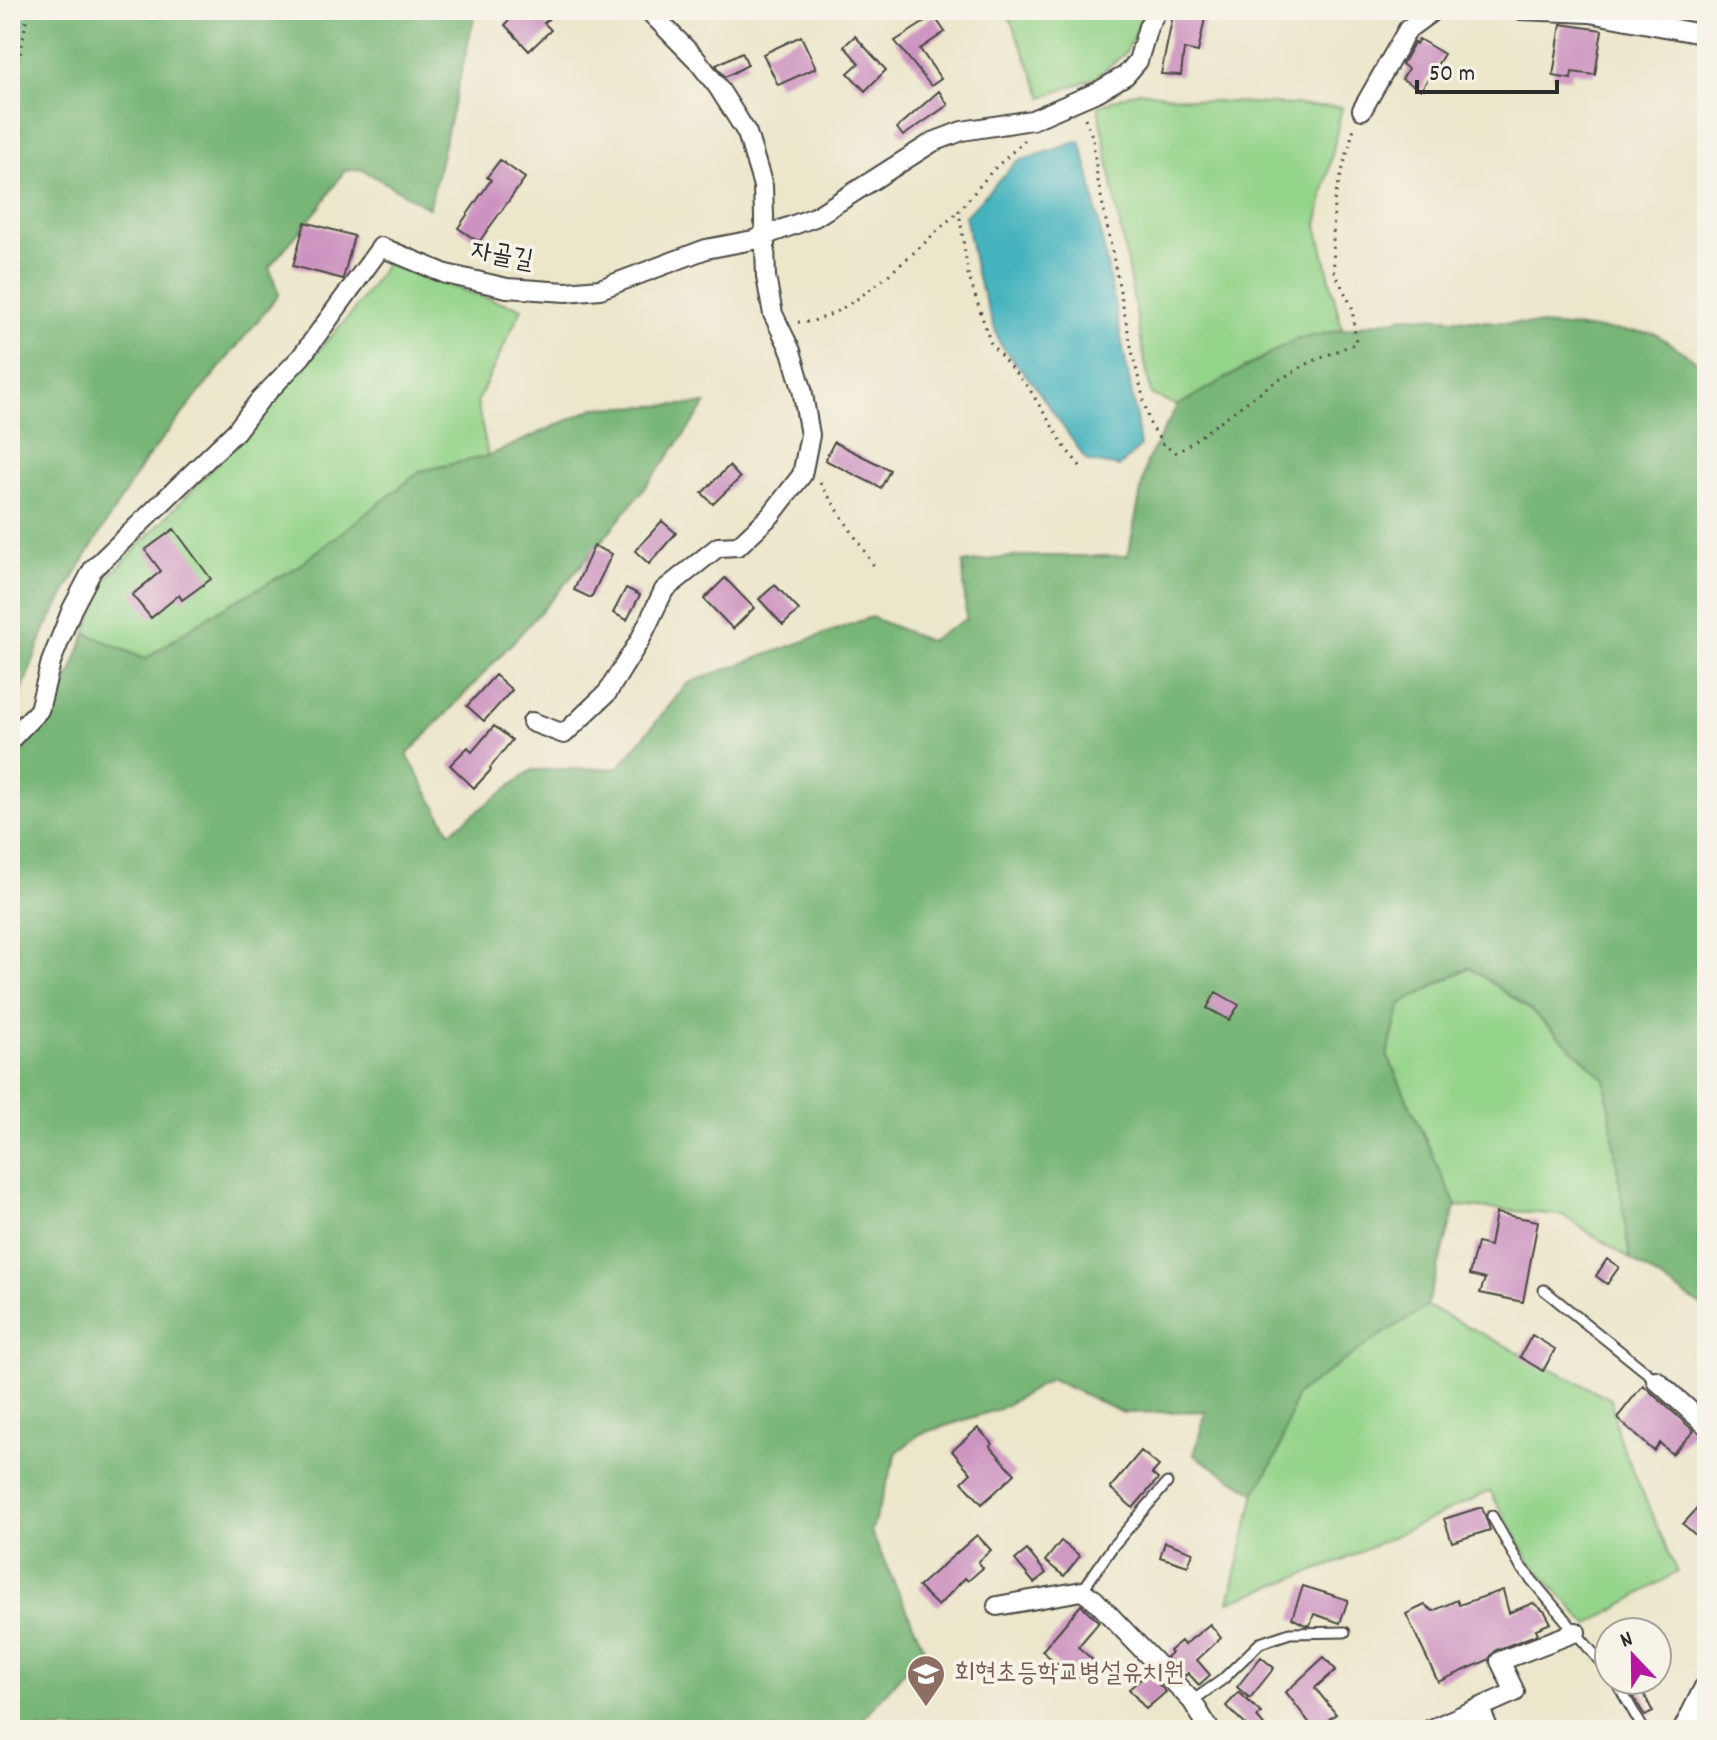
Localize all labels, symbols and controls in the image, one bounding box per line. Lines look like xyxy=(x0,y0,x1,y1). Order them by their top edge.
scale bar xyxy=(1417,44,1557,94)
text: 50 m xyxy=(1429,58,1475,92)
street label: 자골길 xyxy=(468,233,536,281)
north arrow xyxy=(1593,1616,1673,1696)
text: N xyxy=(1616,1624,1638,1657)
school or university icon: 회현초등학교병설유치원 xyxy=(905,1653,947,1708)
place label: 회현초등학교병설유치원 xyxy=(954,1656,1184,1693)

